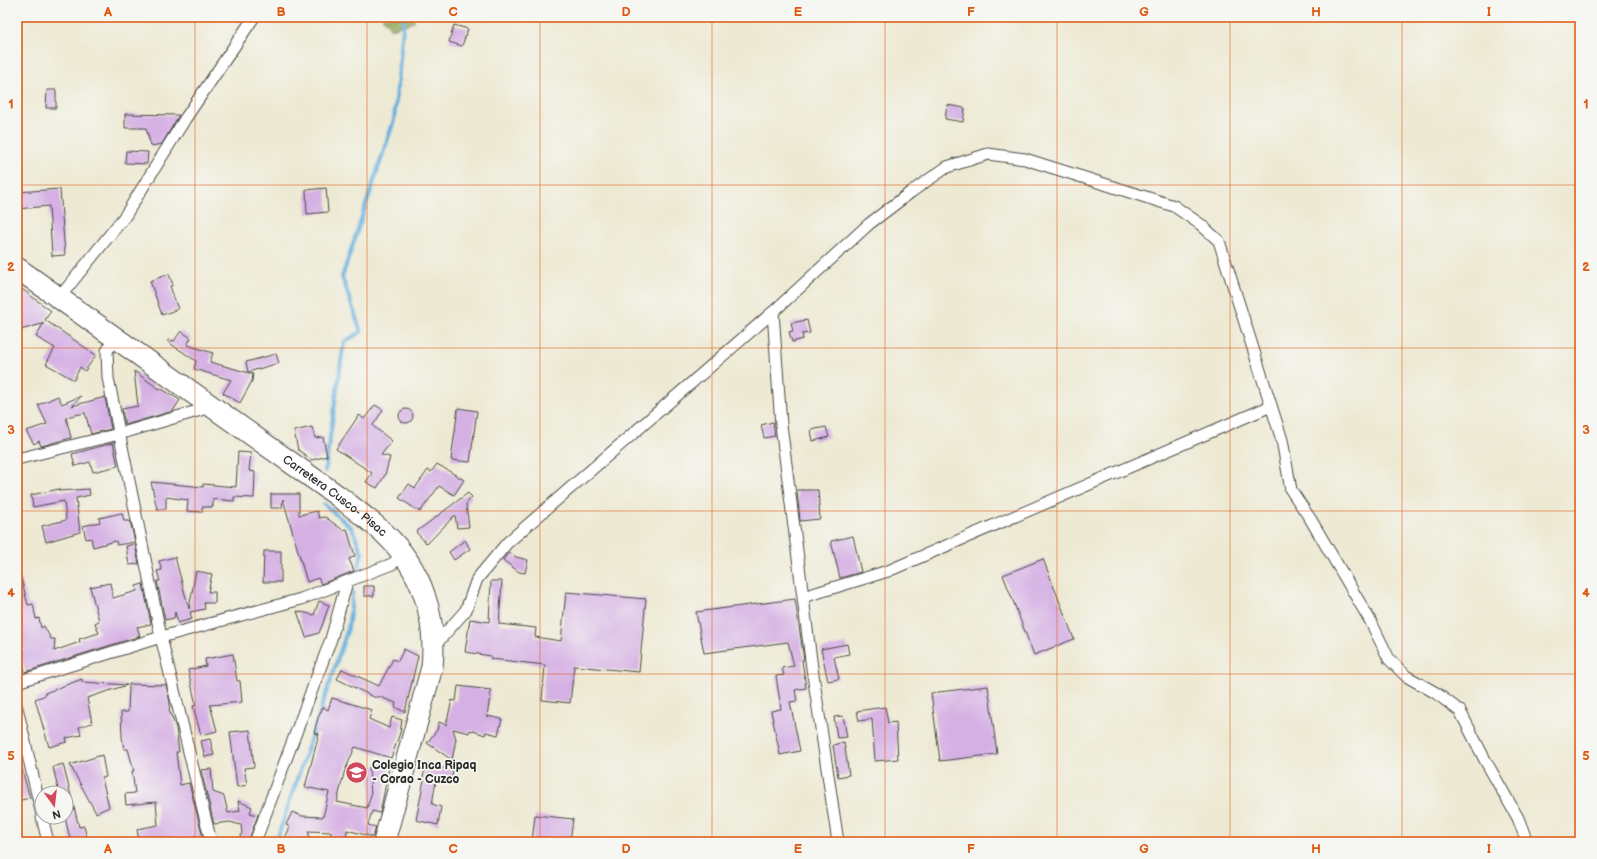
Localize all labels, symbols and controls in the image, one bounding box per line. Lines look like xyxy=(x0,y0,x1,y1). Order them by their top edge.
text: A xyxy=(103,4,112,20)
text: B xyxy=(276,4,286,20)
text: C xyxy=(448,4,458,20)
text: D xyxy=(621,4,631,20)
text: E xyxy=(794,4,803,20)
text: F xyxy=(967,4,975,20)
text: G xyxy=(1139,4,1149,20)
text: H xyxy=(1311,4,1321,20)
text: I xyxy=(1487,4,1491,20)
text: 1 xyxy=(8,96,14,112)
text: 1 xyxy=(1583,96,1589,112)
text: 2 xyxy=(7,259,15,275)
text: 2 xyxy=(1582,259,1590,275)
text: 3 xyxy=(7,422,15,438)
text: 3 xyxy=(1582,422,1590,438)
street label: Carretera Cusco- Pisac xyxy=(280,452,390,540)
text: 4 xyxy=(7,585,15,601)
text: 4 xyxy=(1582,585,1590,601)
text: 5 xyxy=(7,748,15,764)
text: 5 xyxy=(1582,748,1590,764)
place label: Colegio Inca Ripaq - Corao - Cuzco xyxy=(372,758,477,787)
school or university icon: Colegio Inca Ripaq - Corao - Cuzco xyxy=(343,759,369,785)
north arrow xyxy=(34,785,74,825)
text: N xyxy=(51,807,62,822)
text: A xyxy=(103,841,112,857)
text: B xyxy=(276,841,286,857)
text: C xyxy=(448,841,458,857)
text: D xyxy=(621,841,631,857)
text: E xyxy=(794,841,803,857)
text: F xyxy=(967,841,975,857)
text: G xyxy=(1139,841,1149,857)
text: H xyxy=(1311,841,1321,857)
text: I xyxy=(1487,841,1491,857)

